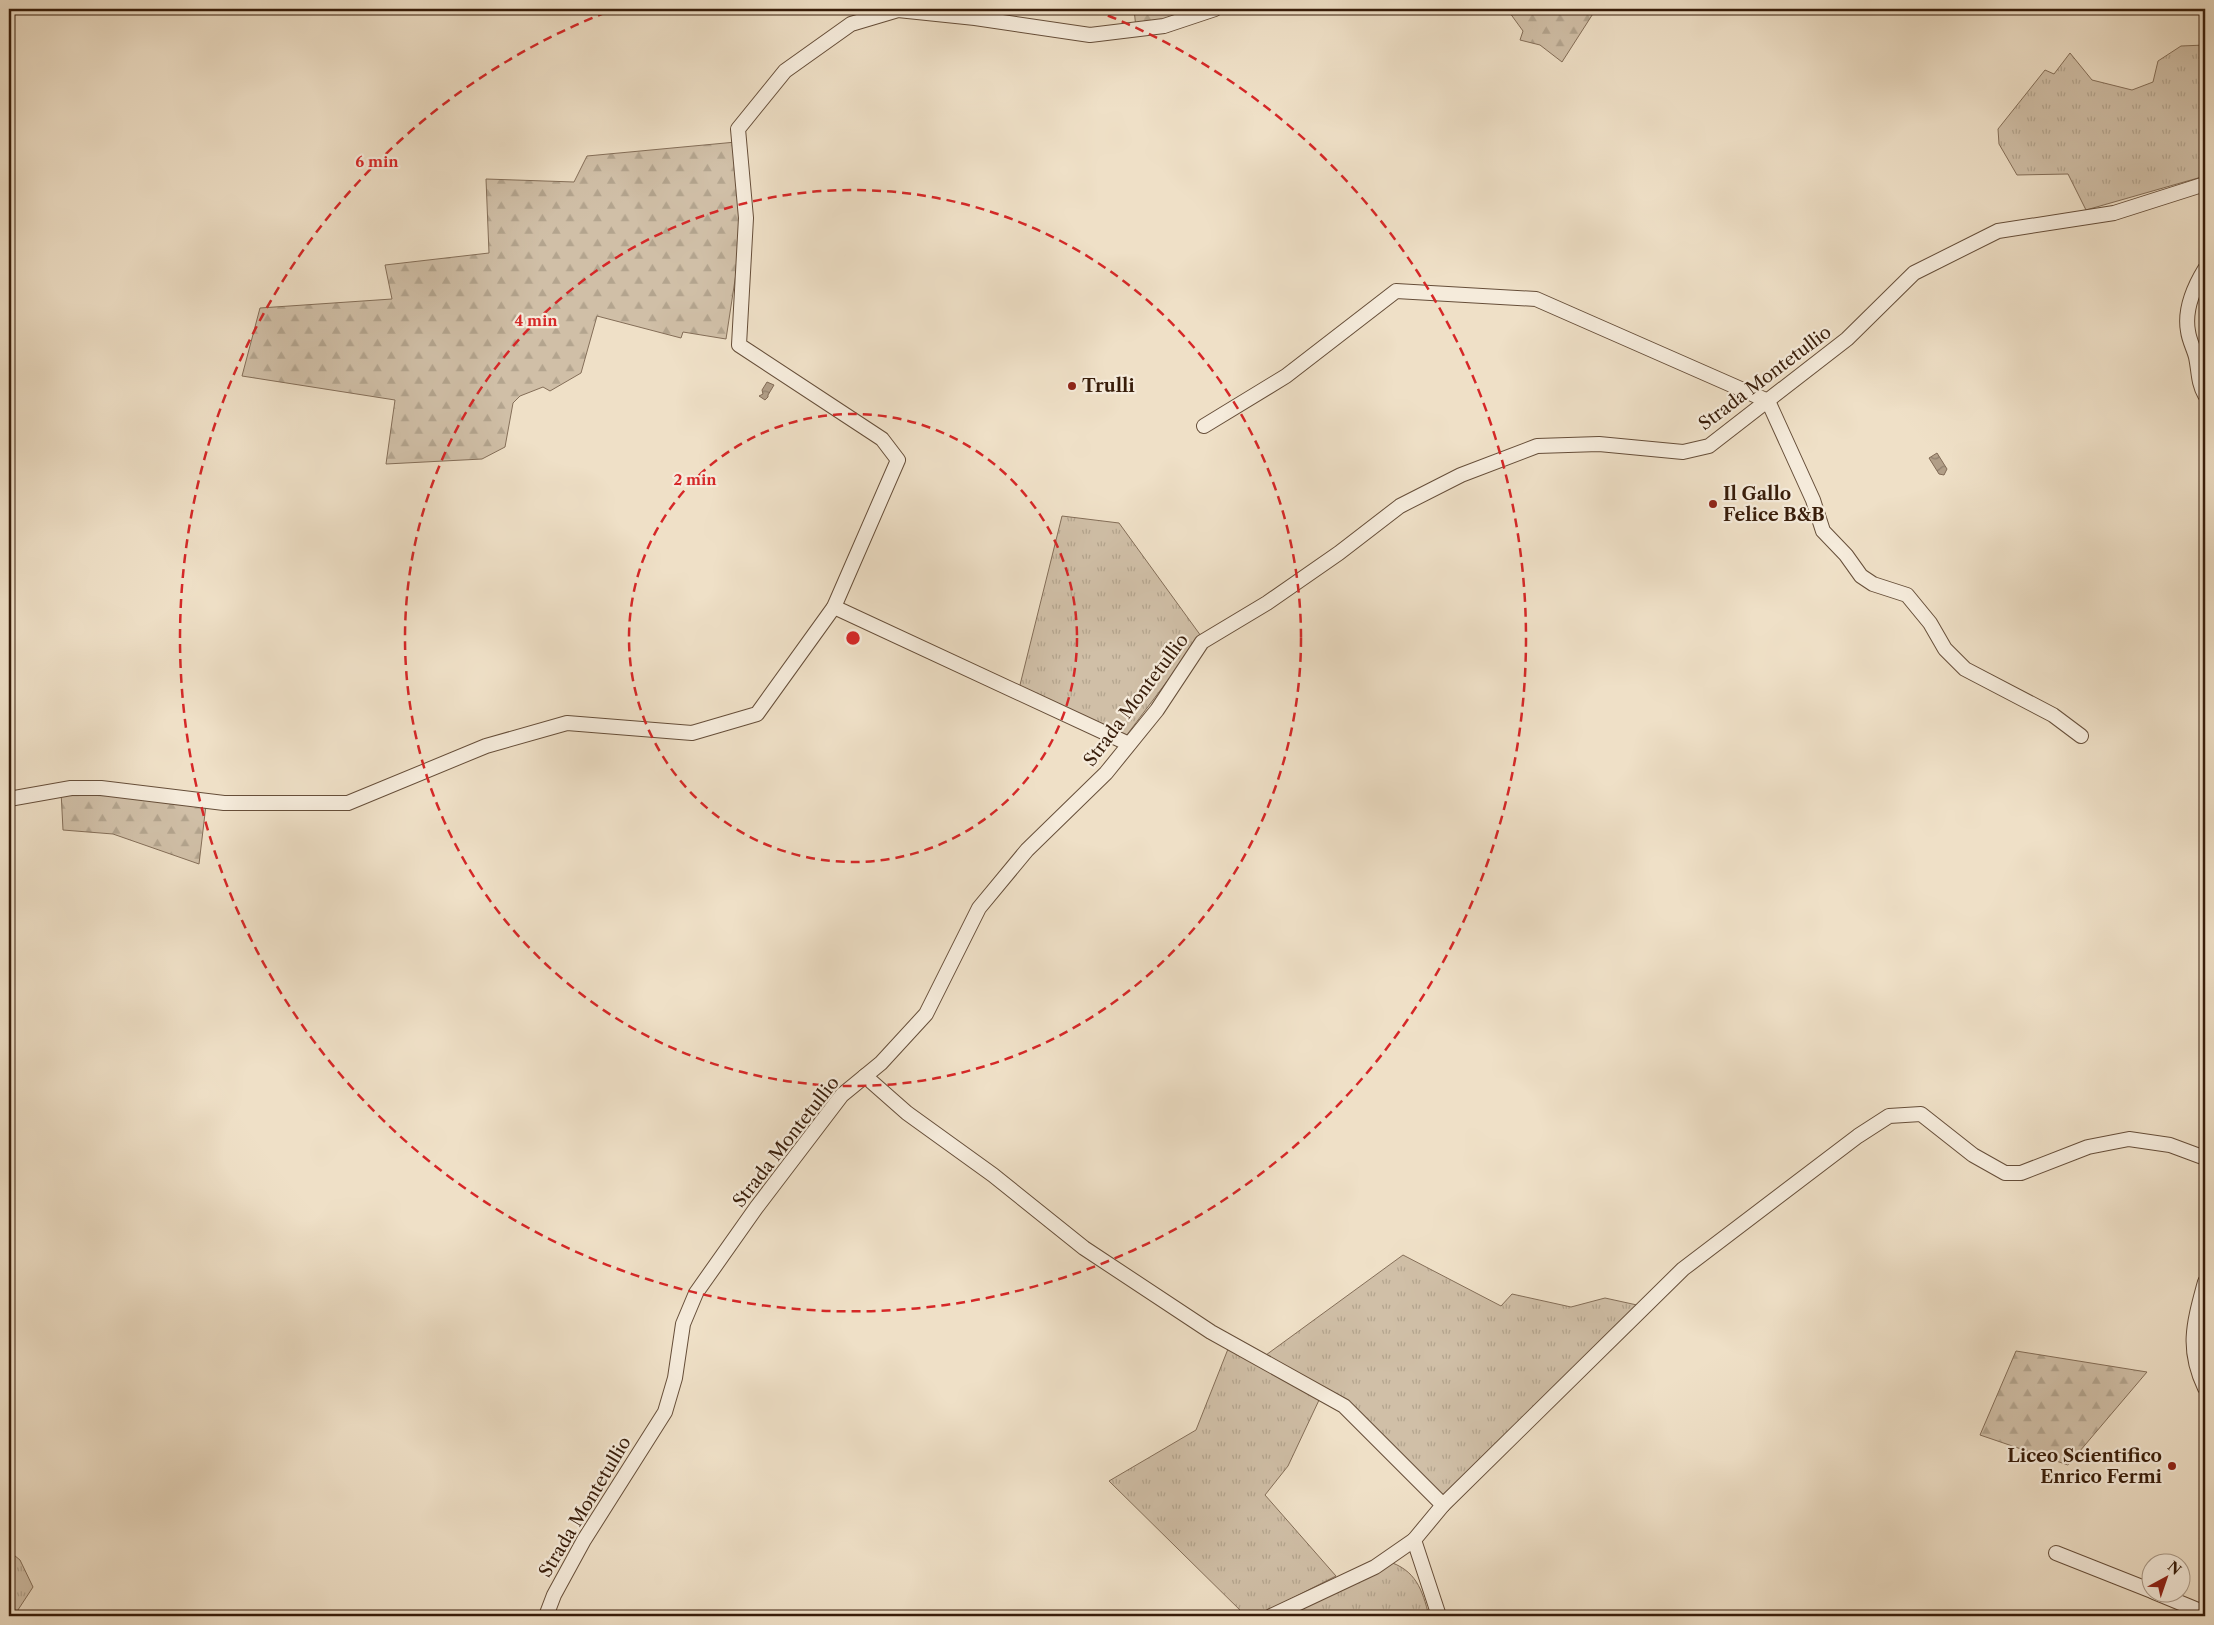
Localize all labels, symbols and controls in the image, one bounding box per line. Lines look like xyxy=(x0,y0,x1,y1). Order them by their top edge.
text: 6 min xyxy=(355,152,399,171)
text: 4 min xyxy=(514,311,558,330)
street label: Strada Montetullio xyxy=(1694,321,1836,435)
place label: Trulli xyxy=(1082,375,1135,397)
marker: Trulli xyxy=(1066,380,1078,392)
text: 2 min xyxy=(673,470,717,489)
place label: Il Gallo Felice B&B xyxy=(1723,483,1825,526)
marker: Il Gallo Felice B&B xyxy=(1707,498,1719,510)
centre of rings xyxy=(844,629,862,647)
street label: Strada Montetullio xyxy=(1079,629,1193,771)
street label: Strada Montetullio xyxy=(728,1072,844,1212)
street label: Strada Montetullio xyxy=(534,1433,636,1581)
place label: Liceo Scientifico Enrico Fermi xyxy=(2007,1445,2163,1488)
marker: Liceo Scientifico Enrico Fermi xyxy=(2166,1460,2178,1472)
north arrow xyxy=(2142,1552,2192,1602)
text: N xyxy=(2164,1557,2185,1579)

